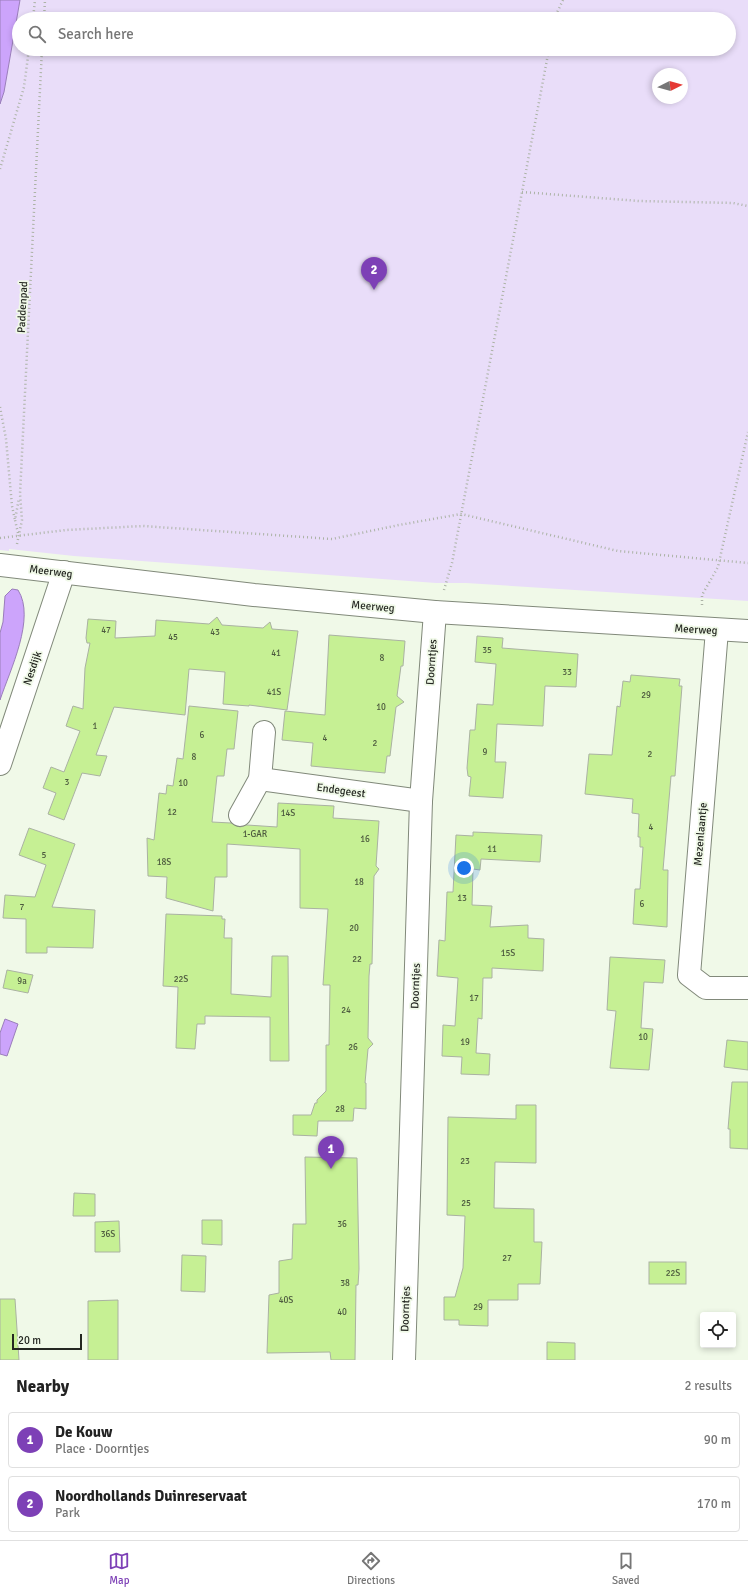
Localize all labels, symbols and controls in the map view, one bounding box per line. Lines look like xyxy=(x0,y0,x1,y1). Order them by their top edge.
search box xyxy=(12,12,736,56)
icon: search xyxy=(26,23,48,45)
text: Search here xyxy=(58,25,134,43)
north arrow xyxy=(652,68,688,104)
pin: 2 xyxy=(361,257,387,290)
street label: Paddenpad xyxy=(15,281,30,333)
street label: Meerweg xyxy=(29,562,73,581)
street label: Meerweg xyxy=(351,598,395,615)
street label: Meerweg xyxy=(674,622,718,637)
house number: 47 xyxy=(101,625,111,636)
house number: 43 xyxy=(210,627,220,638)
house number: 45 xyxy=(168,632,178,643)
street label: Doorntjes xyxy=(423,638,440,685)
house number: 35 xyxy=(482,645,492,656)
house number: 41 xyxy=(271,648,281,659)
street label: Nesdijk xyxy=(21,649,44,687)
house number: 8 xyxy=(380,653,385,664)
house number: 33 xyxy=(562,667,572,678)
house number: 41S xyxy=(267,687,281,698)
house number: 29 xyxy=(641,690,651,701)
house number: 10 xyxy=(376,702,386,713)
house number: 1 xyxy=(93,721,98,732)
house number: 6 xyxy=(200,730,205,741)
house number: 4 xyxy=(323,733,328,744)
house number: 2 xyxy=(373,738,378,749)
house number: 9 xyxy=(483,747,488,758)
house number: 2 xyxy=(648,749,653,760)
house number: 8 xyxy=(192,752,197,763)
house number: 3 xyxy=(65,777,70,788)
house number: 10 xyxy=(178,778,188,789)
street label: Endegeest xyxy=(316,781,366,800)
street label: Mezenlaantje xyxy=(691,802,710,866)
house number: 12 xyxy=(167,807,177,818)
house number: 14S xyxy=(281,808,295,819)
house number: 4 xyxy=(649,822,654,833)
house number: 1-GAR xyxy=(243,829,268,840)
house number: 16 xyxy=(360,834,370,845)
house number: 11 xyxy=(487,844,497,855)
house number: 5 xyxy=(42,850,47,861)
house number: 18S xyxy=(157,857,171,868)
your location xyxy=(454,858,474,878)
house number: 18 xyxy=(354,877,364,888)
house number: 13 xyxy=(457,893,467,904)
house number: 6 xyxy=(640,899,645,910)
house number: 7 xyxy=(20,902,25,913)
house number: 20 xyxy=(349,923,359,934)
house number: 15S xyxy=(501,948,515,959)
house number: 22 xyxy=(352,954,362,965)
street label: Doorntjes xyxy=(408,963,423,1009)
house number: 22S xyxy=(174,974,188,985)
house number: 9a xyxy=(17,976,27,987)
house number: 17 xyxy=(469,993,479,1004)
house number: 24 xyxy=(341,1005,351,1016)
house number: 10 xyxy=(638,1032,648,1043)
house number: 19 xyxy=(460,1037,470,1048)
house number: 26 xyxy=(348,1042,358,1053)
house number: 28 xyxy=(335,1104,345,1115)
pin: 1 xyxy=(318,1136,344,1169)
house number: 23 xyxy=(460,1156,470,1167)
house number: 25 xyxy=(461,1198,471,1209)
house number: 36 xyxy=(337,1219,347,1230)
house number: 36S xyxy=(101,1229,115,1240)
house number: 27 xyxy=(502,1253,512,1264)
house number: 22S xyxy=(666,1268,680,1279)
house number: 38 xyxy=(340,1278,350,1289)
street label: Doorntjes xyxy=(398,1286,413,1332)
house number: 40S xyxy=(279,1295,293,1306)
house number: 29 xyxy=(473,1302,483,1313)
house number: 40 xyxy=(337,1307,347,1318)
map controls xyxy=(700,1312,736,1348)
button: locate xyxy=(700,1312,736,1348)
scale bar xyxy=(12,1332,82,1351)
text: 20 m xyxy=(18,1334,41,1347)
text: Nearby xyxy=(16,1376,69,1397)
text: 2 results xyxy=(684,1378,732,1394)
text: De Kouw xyxy=(55,1423,112,1441)
text: 1 xyxy=(26,1432,34,1448)
text: 90 m xyxy=(704,1432,731,1448)
text: Place · Doorntjes xyxy=(55,1441,149,1457)
text: Noordhollands Duinreservaat xyxy=(55,1487,247,1505)
text: 2 xyxy=(26,1496,34,1512)
text: 170 m xyxy=(697,1496,731,1512)
text: Park xyxy=(55,1505,80,1521)
tab: Map xyxy=(108,1550,130,1587)
tab: Directions xyxy=(347,1550,395,1587)
tab: Saved xyxy=(612,1550,640,1587)

